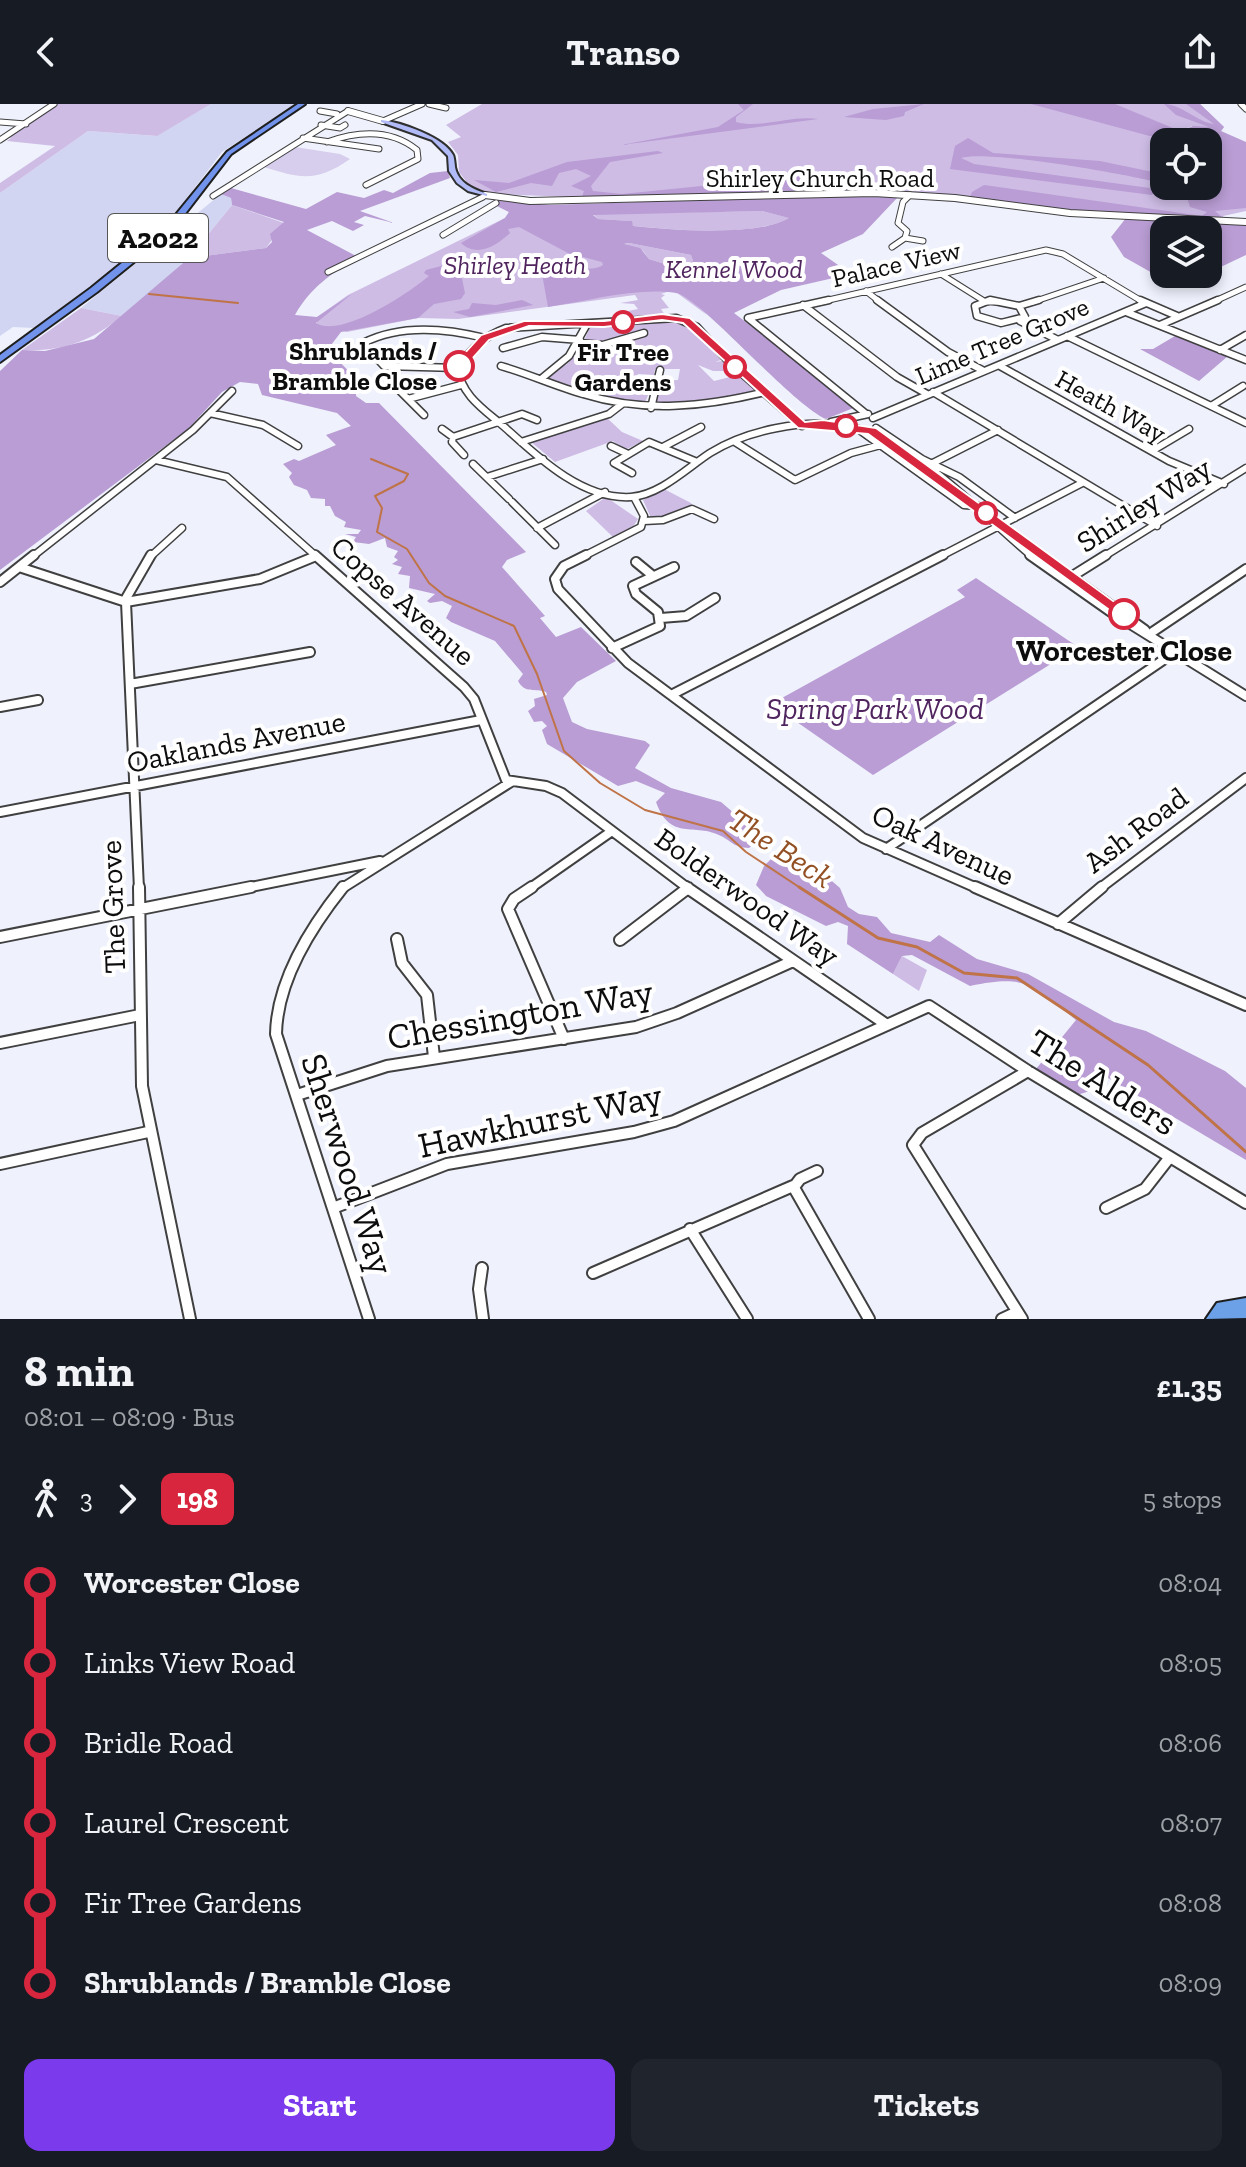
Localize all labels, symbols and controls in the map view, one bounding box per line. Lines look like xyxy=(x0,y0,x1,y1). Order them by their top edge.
icon: back xyxy=(24,30,68,74)
icon: share xyxy=(1178,30,1222,74)
text: Transo xyxy=(566,31,680,74)
map controls xyxy=(1150,128,1222,288)
button: locate xyxy=(1150,128,1222,200)
street label: Shirley Church Road xyxy=(706,162,934,194)
road number: A2022 xyxy=(108,214,208,262)
button: layers xyxy=(1150,216,1222,288)
street label: Palace View xyxy=(828,234,964,294)
park label: Shirley Heath xyxy=(444,249,586,281)
park label: Kennel Wood xyxy=(665,253,803,285)
street label: Lime Tree Grove xyxy=(910,290,1094,392)
marker: Fir Tree Gardens xyxy=(612,311,634,333)
place label: Shrublands / Bramble Close xyxy=(272,335,437,397)
place label: Fir Tree Gardens xyxy=(574,336,672,398)
marker: Shrublands / Bramble Close xyxy=(444,351,474,381)
unlabelled marker xyxy=(724,356,746,378)
street label: Heath Way xyxy=(1050,363,1172,450)
unlabelled marker xyxy=(835,415,857,437)
street label: Shirley Way xyxy=(1070,449,1218,560)
unlabelled marker xyxy=(975,502,997,524)
street label: Copse Avenue xyxy=(323,529,483,673)
marker: Worcester Close xyxy=(1109,599,1139,629)
place label: Worcester Close xyxy=(1016,633,1232,669)
park label: Spring Park Wood xyxy=(766,691,984,727)
street label: Oaklands Avenue xyxy=(124,703,348,781)
street label: Ash Road xyxy=(1077,779,1195,881)
street label: Oak Avenue xyxy=(866,796,1020,894)
water label: The Beck xyxy=(721,800,841,896)
street label: Bolderwood Way xyxy=(648,820,846,974)
street label: The Grove xyxy=(93,840,133,974)
street label: Chessington Way xyxy=(384,969,657,1059)
street label: The Alders xyxy=(1021,1020,1185,1144)
street label: Sherwood Way xyxy=(292,1048,404,1280)
street label: Hawkhurst Way xyxy=(414,1073,666,1167)
text: 8 min xyxy=(24,1344,134,1397)
text: £1.35 xyxy=(1157,1369,1222,1405)
text: 08:01 – 08:09 · Bus xyxy=(24,1401,235,1433)
icon: walk xyxy=(24,1477,68,1521)
icon: forward xyxy=(105,1477,149,1521)
text: 198 xyxy=(177,1482,218,1515)
text: 3 xyxy=(80,1483,93,1515)
text: 5 stops xyxy=(1143,1483,1222,1515)
text: Worcester Close xyxy=(84,1565,300,1601)
text: 08:04 xyxy=(1158,1567,1222,1599)
text: Links View Road xyxy=(84,1645,295,1681)
text: 08:05 xyxy=(1159,1647,1222,1679)
text: Bridle Road xyxy=(84,1725,233,1761)
text: 08:06 xyxy=(1158,1727,1222,1759)
text: Laurel Crescent xyxy=(84,1805,289,1841)
text: 08:07 xyxy=(1160,1807,1222,1839)
text: Fir Tree Gardens xyxy=(84,1885,302,1921)
text: 08:08 xyxy=(1158,1887,1222,1919)
text: Shrublands / Bramble Close xyxy=(84,1965,451,2001)
text: 08:09 xyxy=(1158,1967,1222,1999)
button: Start xyxy=(24,2059,615,2151)
button: Tickets xyxy=(631,2059,1222,2151)

